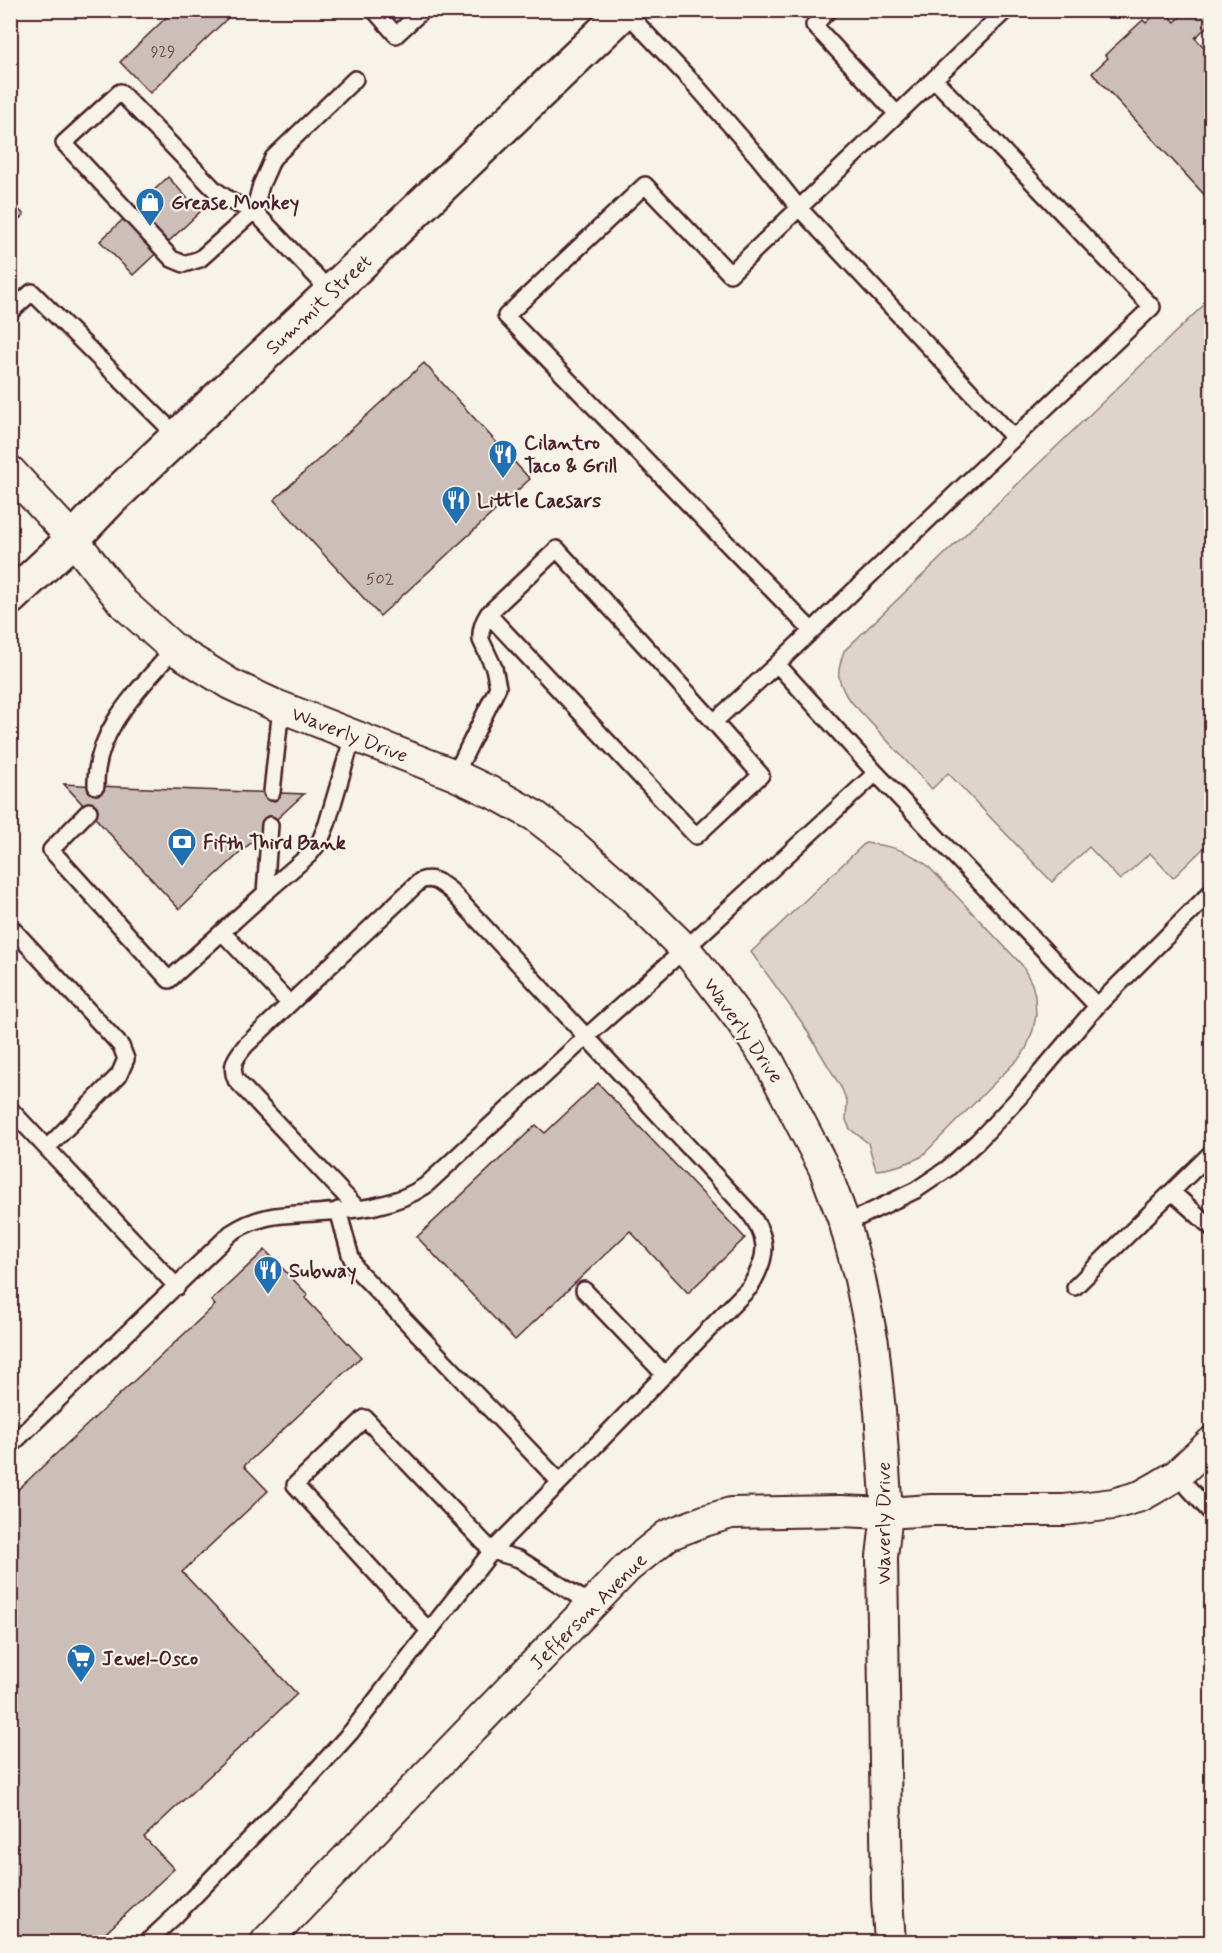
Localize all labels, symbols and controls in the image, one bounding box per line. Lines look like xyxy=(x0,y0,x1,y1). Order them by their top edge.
house number: 929 xyxy=(151,42,175,63)
shop icon: Grease Monkey xyxy=(134,186,166,228)
place label: Grease Monkey xyxy=(171,190,299,217)
street label: Summit Street xyxy=(260,249,378,361)
place label: Cilantro Taco & Grill xyxy=(524,430,618,480)
restaurant icon: Cilantro Taco & Grill xyxy=(487,438,519,480)
restaurant icon: Little Caesars xyxy=(440,484,472,526)
place label: Little Caesars xyxy=(477,488,601,515)
house number: 502 xyxy=(366,569,395,590)
street label: Waverly Drive xyxy=(287,701,412,770)
bank icon: Fifth Third Bank xyxy=(166,826,198,868)
place label: Fifth Third Bank xyxy=(203,830,346,857)
street label: Waverly Drive xyxy=(697,973,789,1089)
restaurant icon: Subway xyxy=(252,1254,284,1296)
place label: Subway xyxy=(289,1258,356,1285)
street label: Waverly Drive xyxy=(871,1462,898,1584)
street label: Jefferson Avenue xyxy=(524,1547,654,1677)
supermarket icon: Jewel-Osco xyxy=(65,1642,97,1684)
place label: Jewel-Osco xyxy=(102,1646,198,1673)

